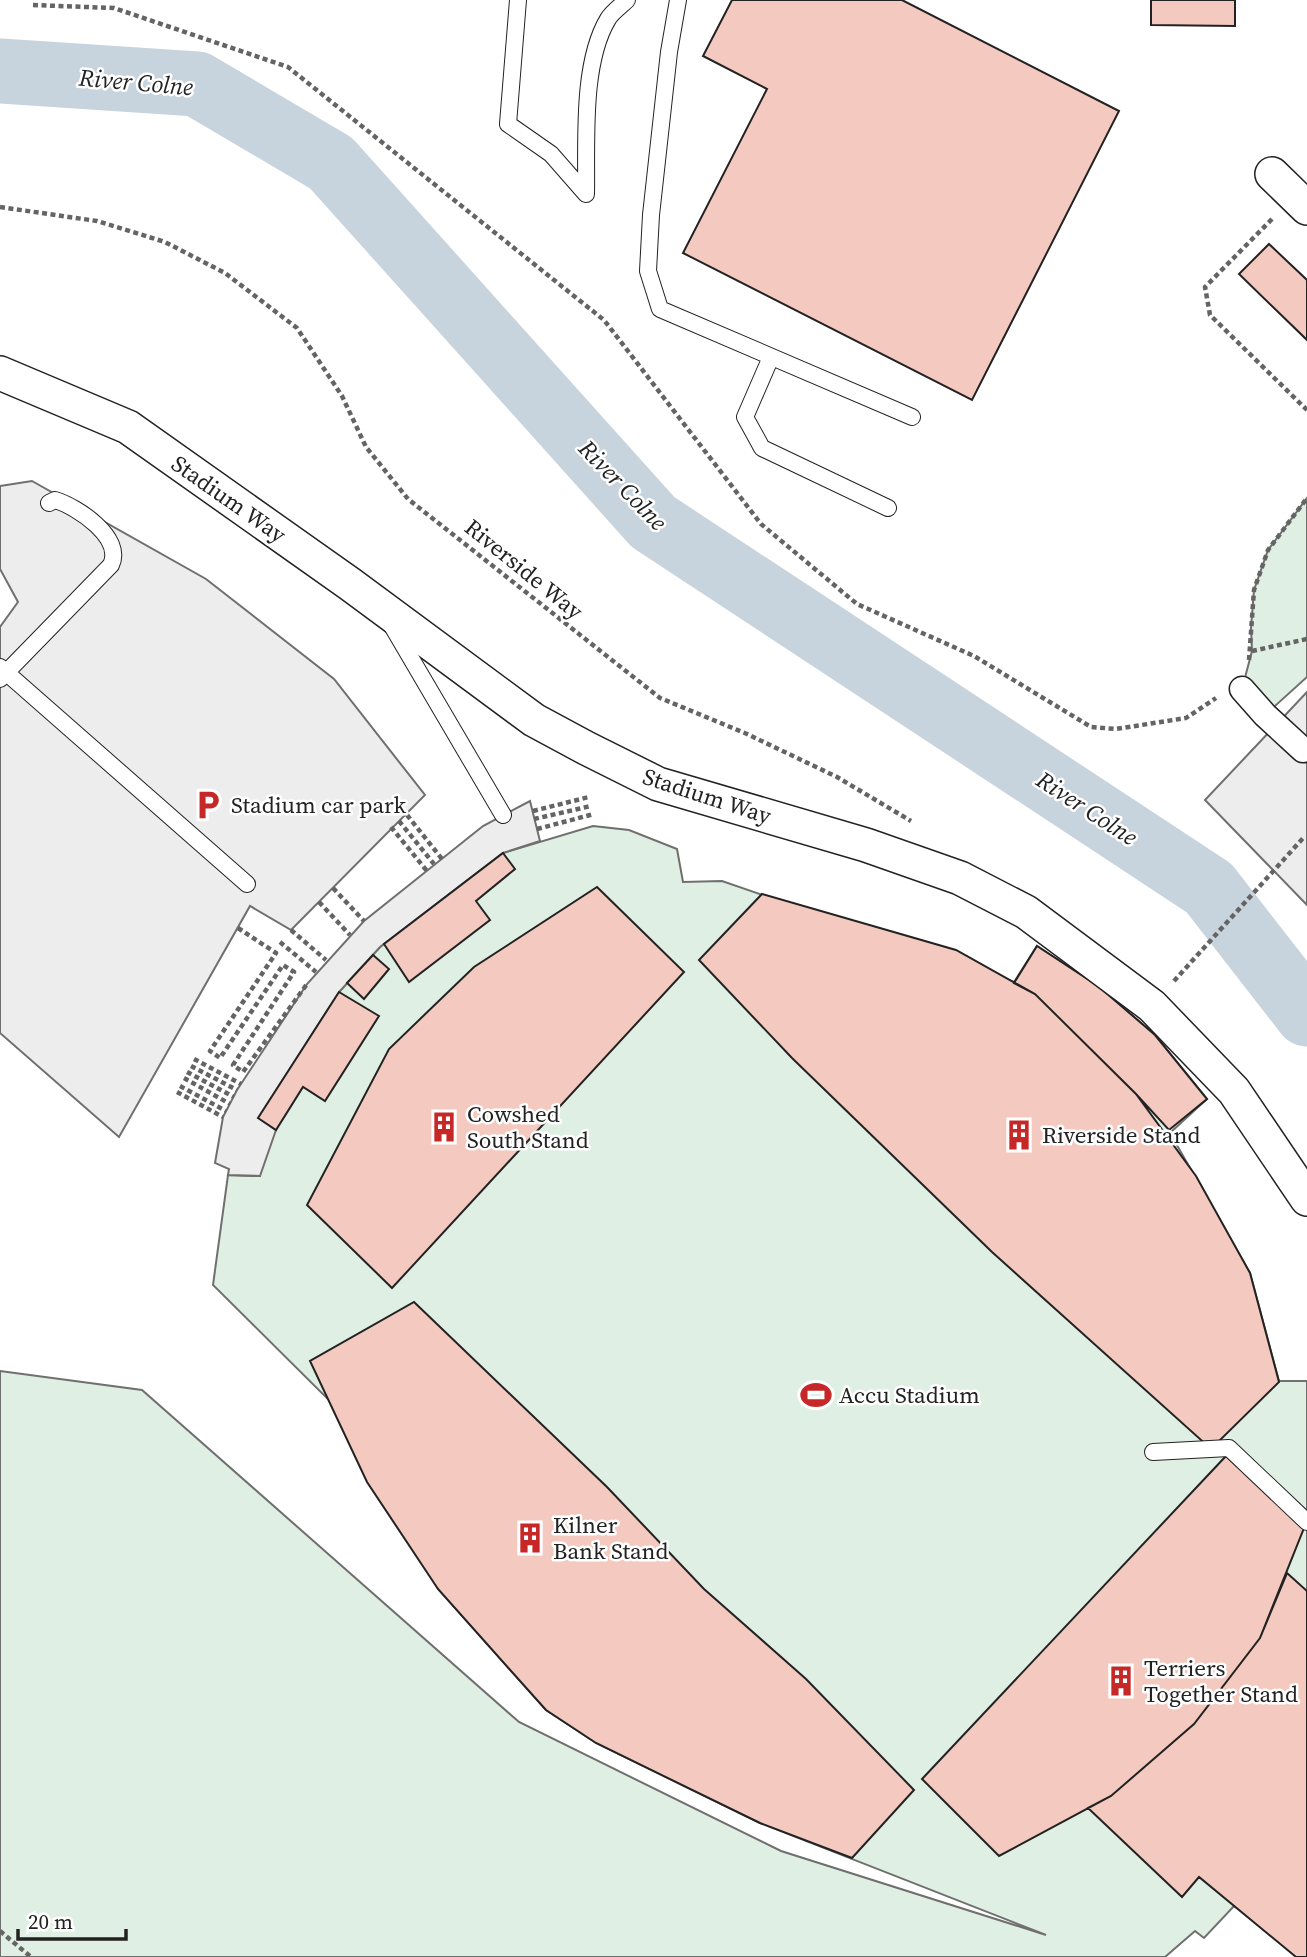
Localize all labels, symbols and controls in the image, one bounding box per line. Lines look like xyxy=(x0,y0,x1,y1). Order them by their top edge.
water label: River Colne xyxy=(77,60,195,103)
water label: River Colne xyxy=(571,432,675,538)
street label: Stadium Way xyxy=(165,448,293,550)
street label: Riverside Way xyxy=(458,511,590,627)
street label: Stadium Way xyxy=(639,760,775,832)
water label: River Colne xyxy=(1029,762,1144,853)
parking icon: Stadium car park xyxy=(191,788,225,822)
place label: Stadium car park xyxy=(231,789,406,821)
place label: Cowshed South Stand xyxy=(467,1098,589,1156)
building icon: Cowshed South Stand xyxy=(427,1110,461,1144)
building icon: Riverside Stand xyxy=(1002,1118,1036,1152)
place label: Riverside Stand xyxy=(1042,1119,1200,1151)
sports icon: Accu Stadium xyxy=(799,1378,833,1412)
place label: Accu Stadium xyxy=(839,1379,980,1411)
place label: Kilner Bank Stand xyxy=(553,1509,669,1567)
building icon: Kilner Bank Stand xyxy=(513,1521,547,1555)
place label: Terriers Together Stand xyxy=(1144,1652,1298,1710)
building icon: Terriers Together Stand xyxy=(1104,1664,1138,1698)
scale bar xyxy=(18,1898,126,1942)
text: 20 m xyxy=(28,1907,73,1936)

